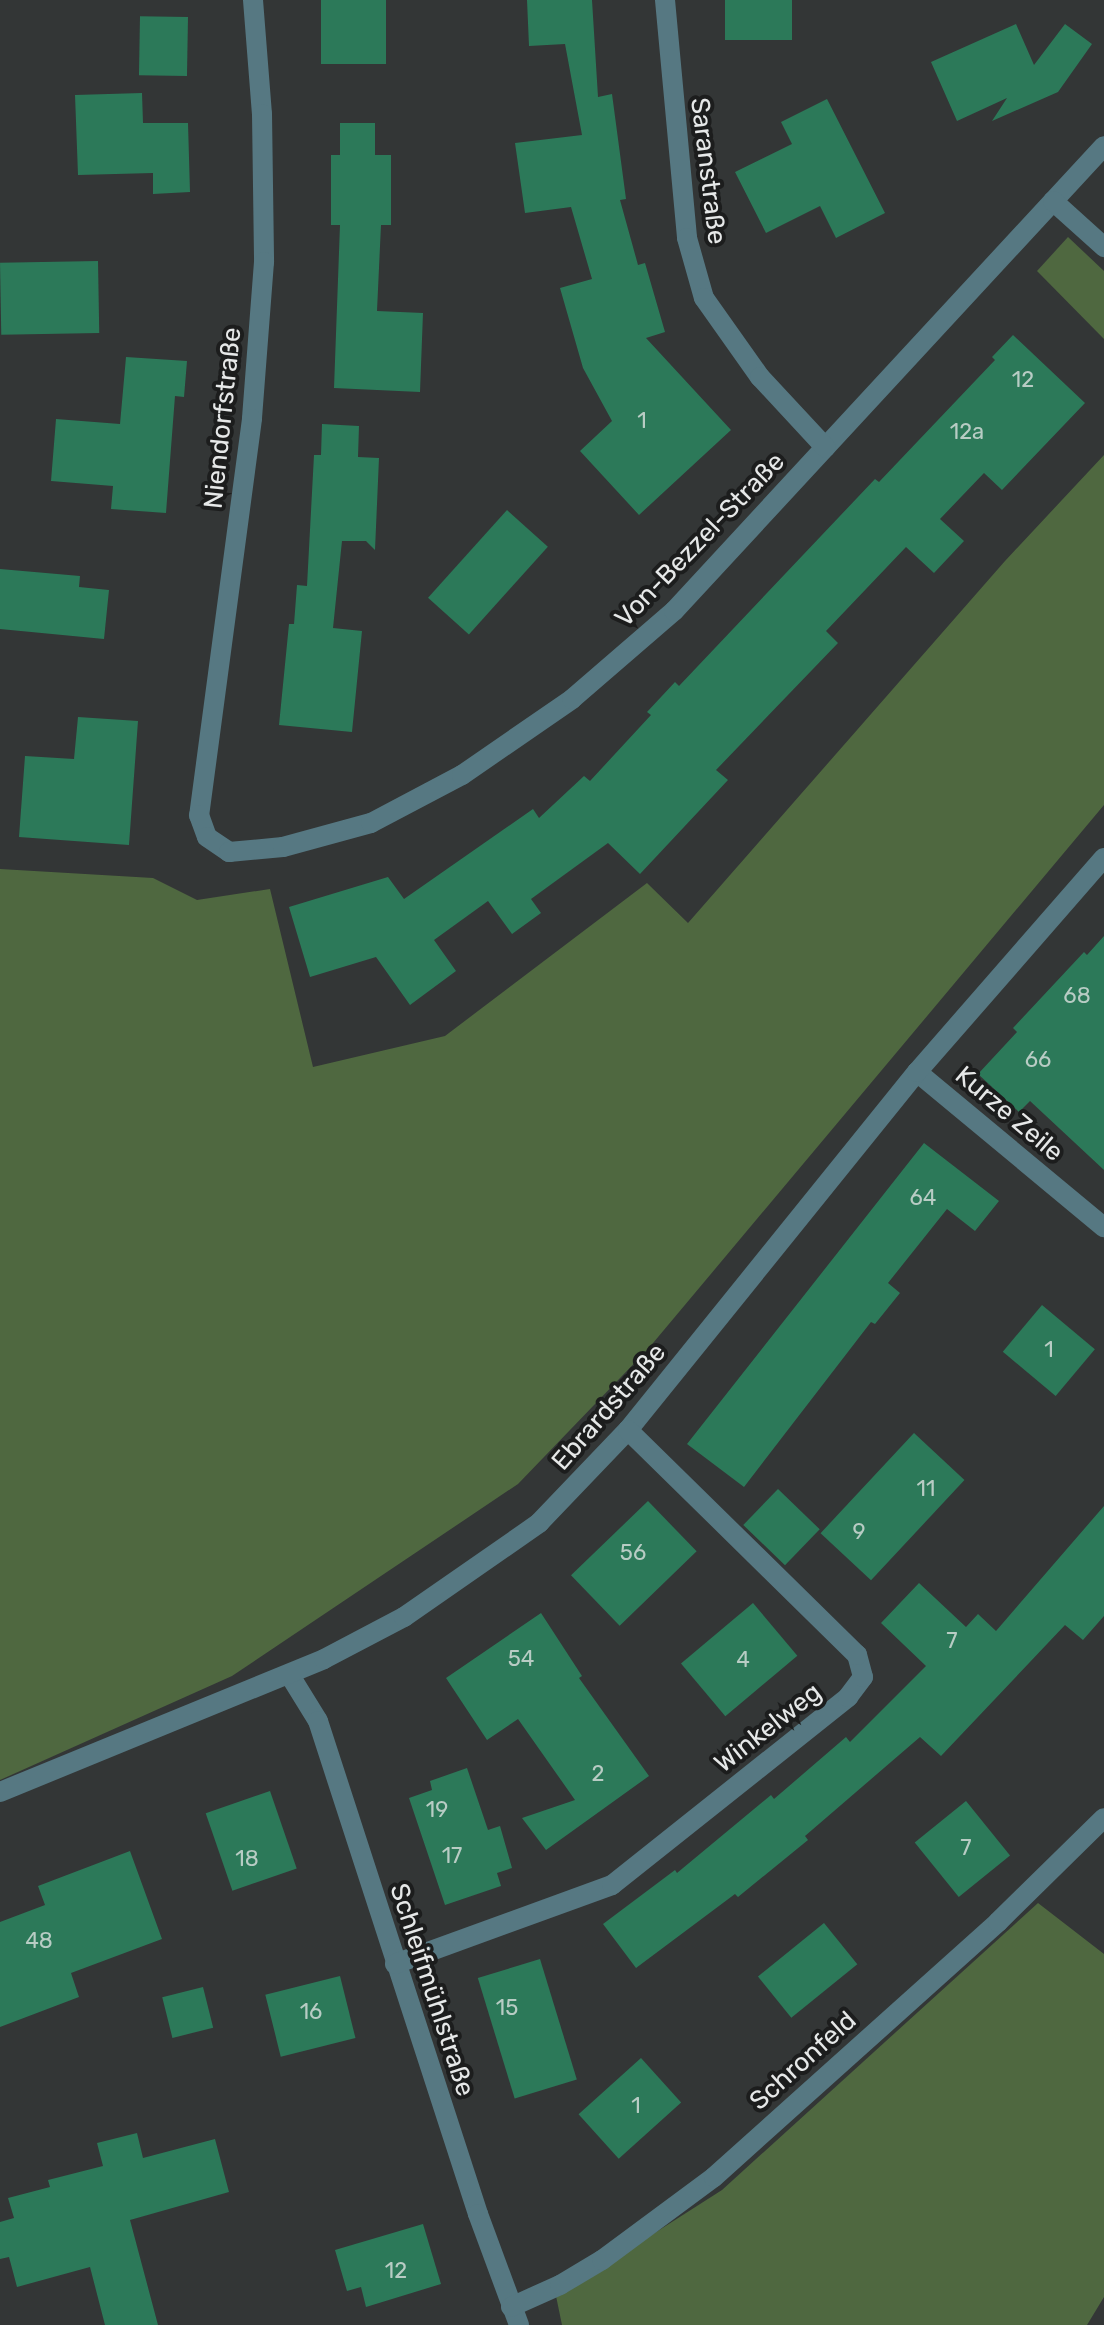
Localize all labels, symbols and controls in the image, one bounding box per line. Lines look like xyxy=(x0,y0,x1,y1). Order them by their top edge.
street label: Saranstraße xyxy=(684,96,732,246)
street label: Niendorfstraße xyxy=(198,326,248,510)
house number: 12 xyxy=(1012,367,1034,393)
house number: 1 xyxy=(637,408,647,434)
house number: 12a xyxy=(950,419,984,445)
street label: Von-Bezzel-Straße xyxy=(609,446,791,634)
house number: 68 xyxy=(1063,983,1091,1009)
house number: 66 xyxy=(1025,1047,1051,1073)
street label: Kurze Zeile xyxy=(949,1060,1069,1168)
house number: 64 xyxy=(910,1185,936,1211)
street label: Ebrardstraße xyxy=(546,1337,672,1477)
house number: 1 xyxy=(1044,1337,1054,1363)
house number: 11 xyxy=(917,1476,935,1502)
house number: 9 xyxy=(852,1519,866,1545)
house number: 56 xyxy=(620,1540,646,1566)
house number: 7 xyxy=(946,1628,958,1654)
house number: 54 xyxy=(508,1646,534,1672)
house number: 4 xyxy=(736,1647,750,1673)
street label: Winkelweg xyxy=(708,1677,828,1779)
house number: 2 xyxy=(592,1761,604,1787)
house number: 19 xyxy=(426,1797,448,1823)
house number: 7 xyxy=(960,1835,972,1861)
house number: 17 xyxy=(442,1843,462,1869)
house number: 18 xyxy=(235,1846,259,1872)
street label: Schleifmühlstraße xyxy=(383,1880,481,2100)
house number: 48 xyxy=(25,1928,53,1954)
house number: 15 xyxy=(496,1995,518,2021)
house number: 16 xyxy=(300,1999,322,2025)
street label: Schronfeld xyxy=(743,2005,863,2117)
house number: 1 xyxy=(631,2093,641,2119)
house number: 12 xyxy=(385,2258,407,2284)

